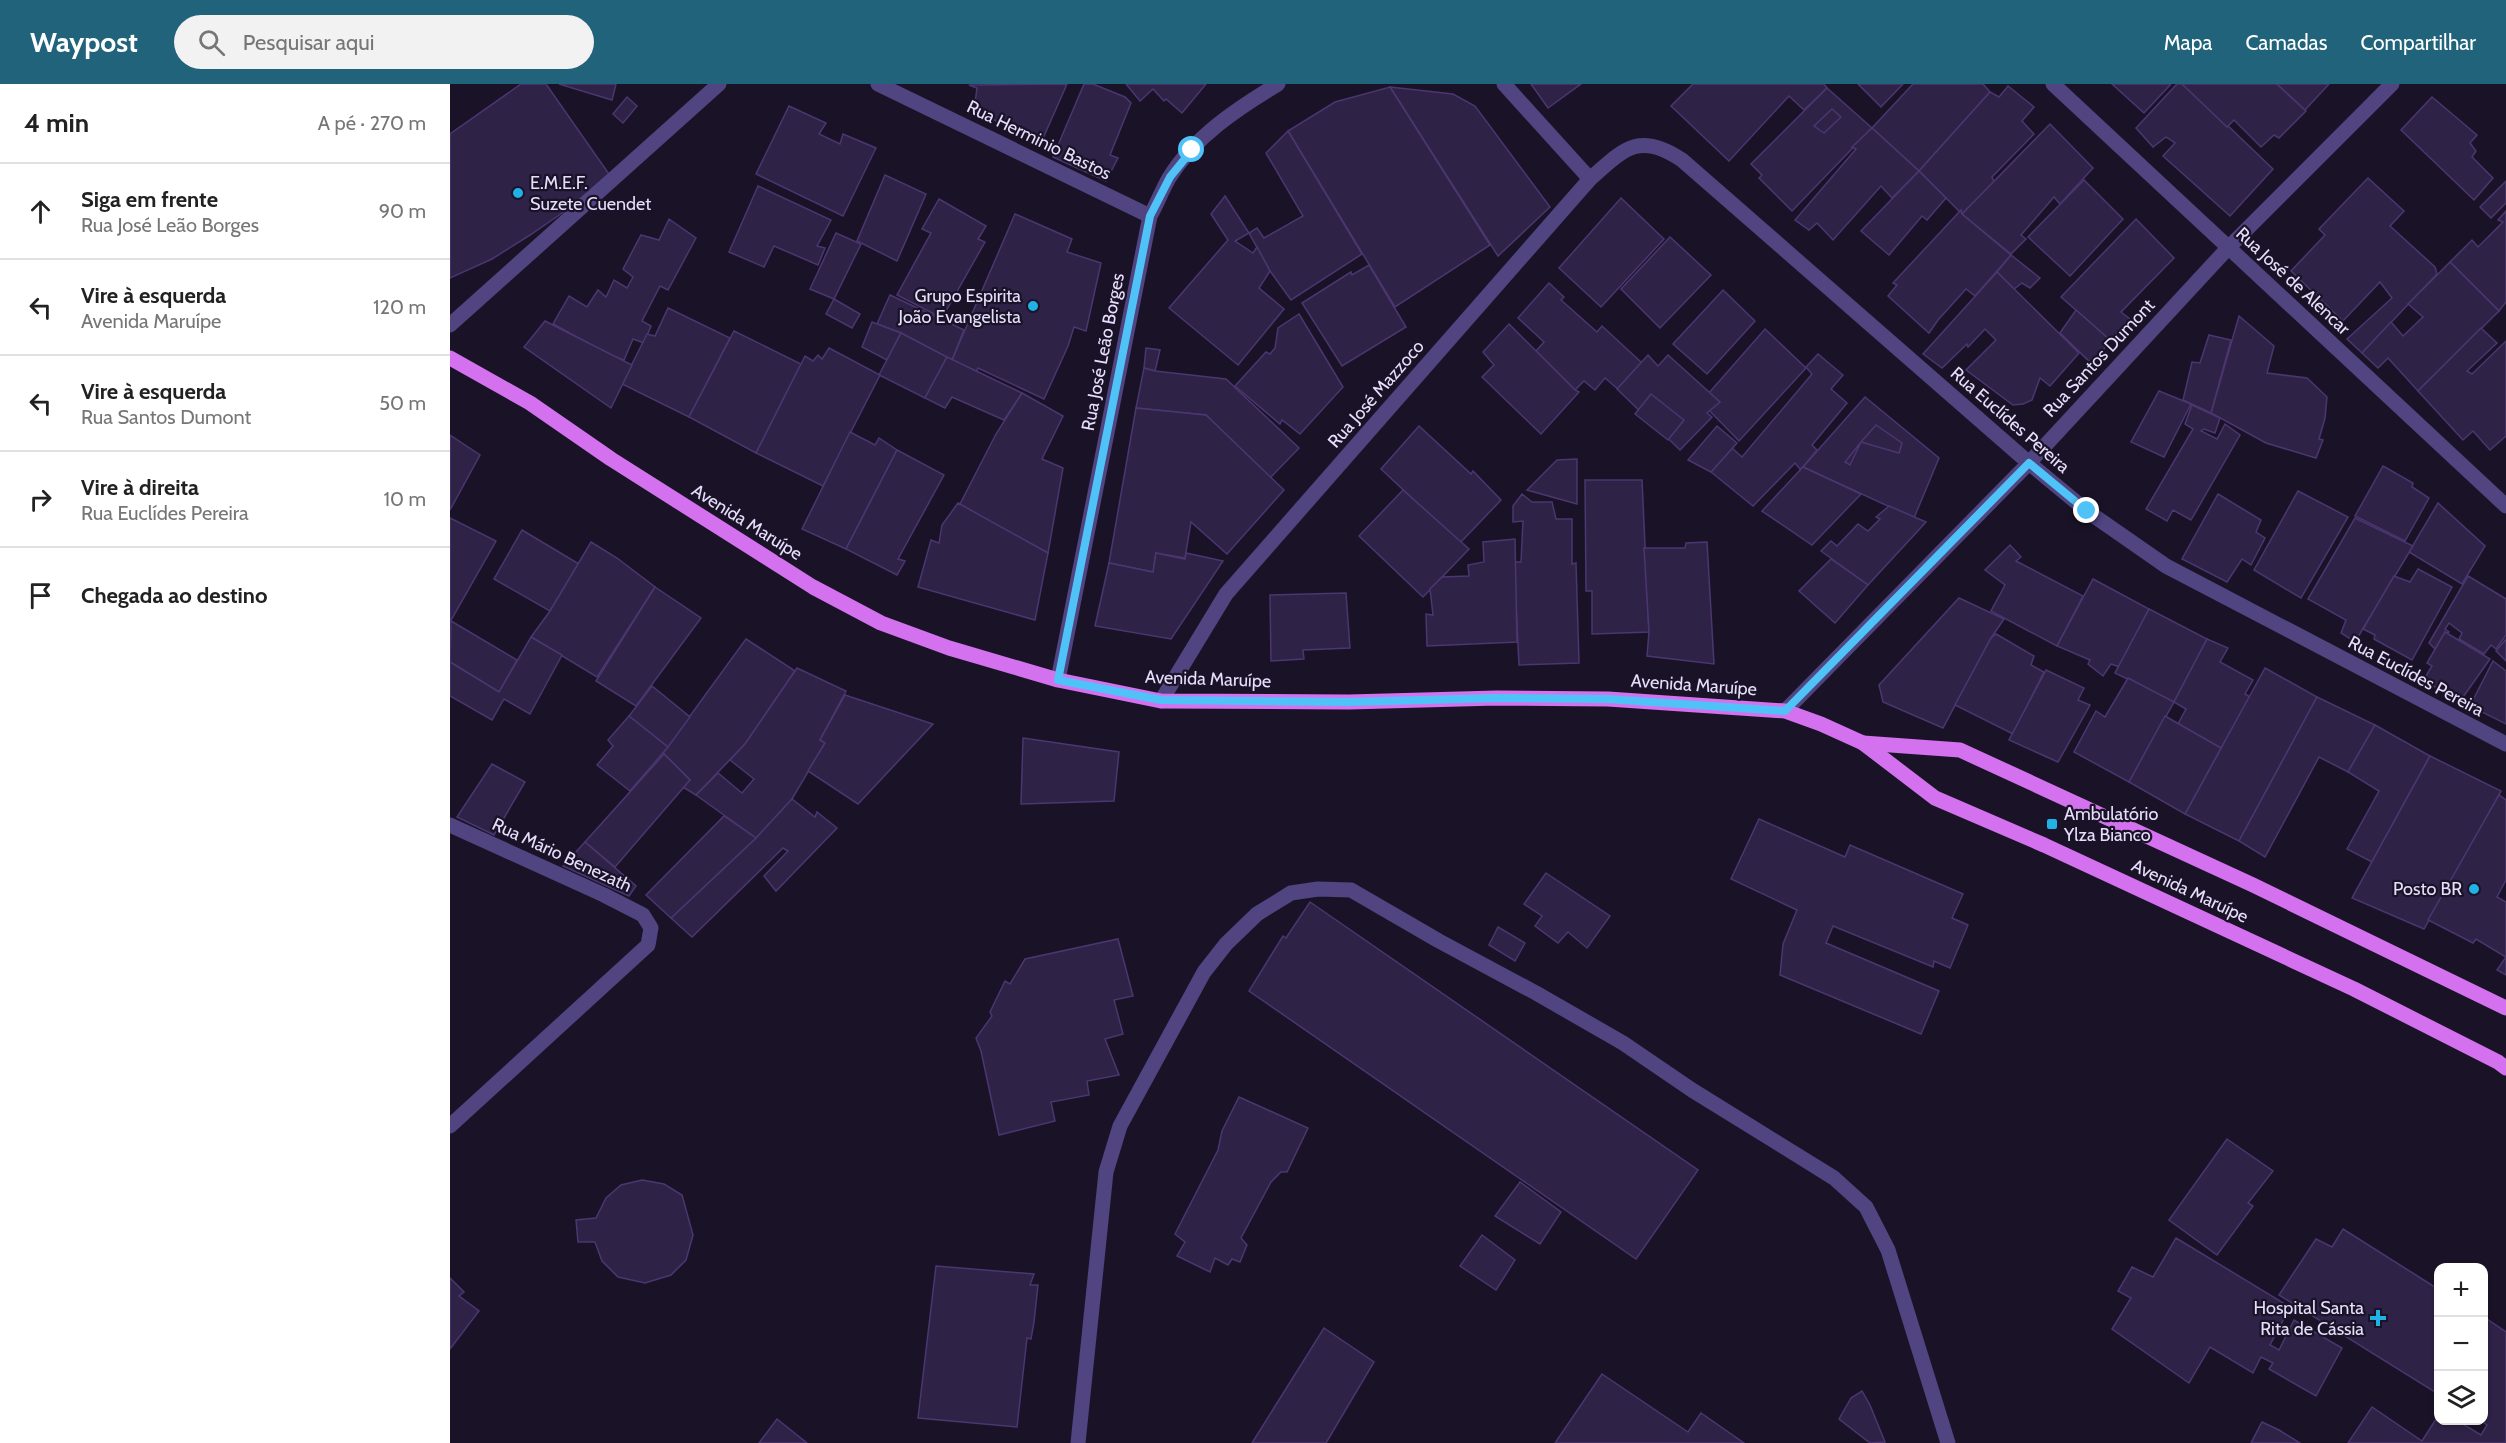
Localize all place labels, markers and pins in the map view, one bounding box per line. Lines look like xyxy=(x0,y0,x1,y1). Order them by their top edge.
place label: E.M.E.F. Suzete Cuendet xyxy=(530,172,651,215)
marker: E.M.E.F. Suzete Cuendet xyxy=(511,186,525,200)
place label: Grupo Espirita João Evangelista xyxy=(898,285,1021,328)
marker: Grupo Espirita João Evangelista xyxy=(1026,299,1040,313)
place label: Ambulatório Ylza Bianco xyxy=(2063,803,2158,846)
marker: Ambulatório Ylza Bianco xyxy=(2045,817,2059,831)
place label: Posto BR xyxy=(2393,878,2462,900)
marker: Posto BR xyxy=(2467,882,2481,896)
place label: Hospital Santa Rita de Cássia xyxy=(2254,1297,2364,1340)
marker: Hospital Santa Rita de Cássia xyxy=(2369,1309,2387,1327)

